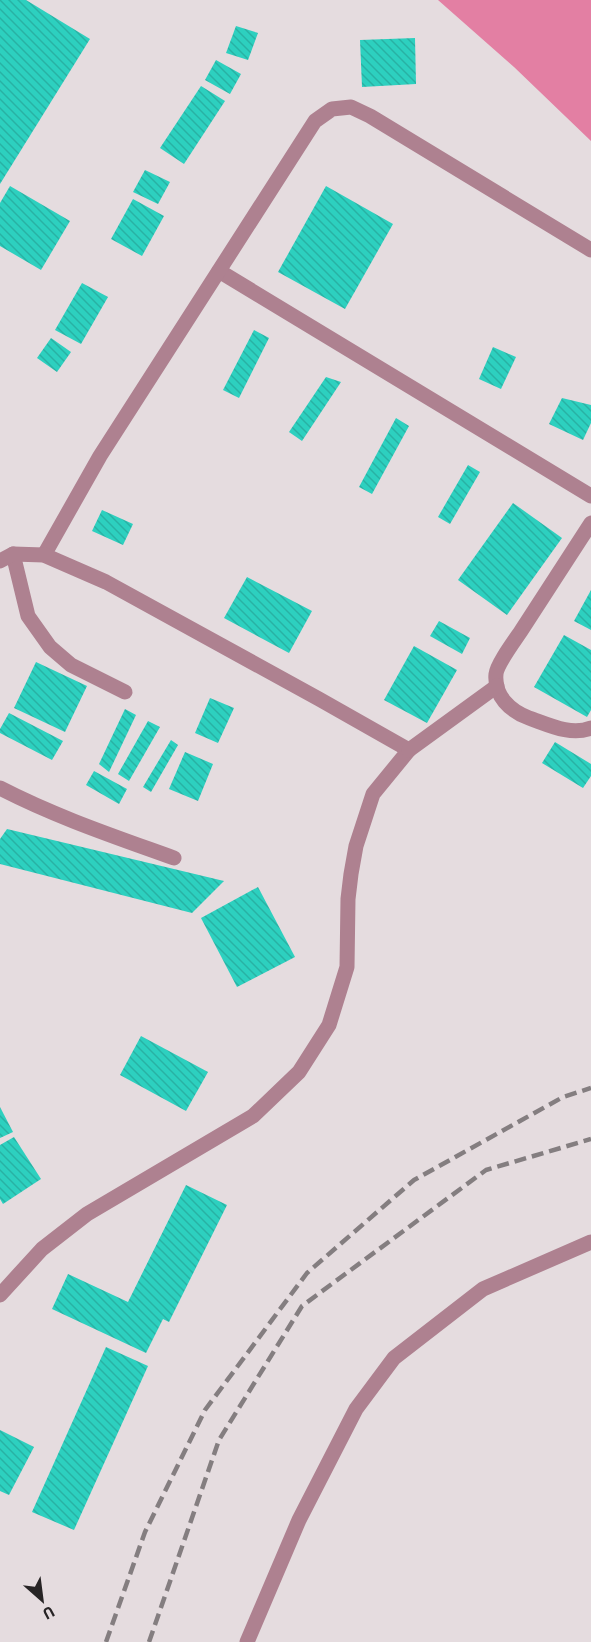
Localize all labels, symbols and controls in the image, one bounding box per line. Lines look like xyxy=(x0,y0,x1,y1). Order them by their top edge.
north arrow xyxy=(12,1570,72,1630)
text: U xyxy=(39,1600,59,1626)

